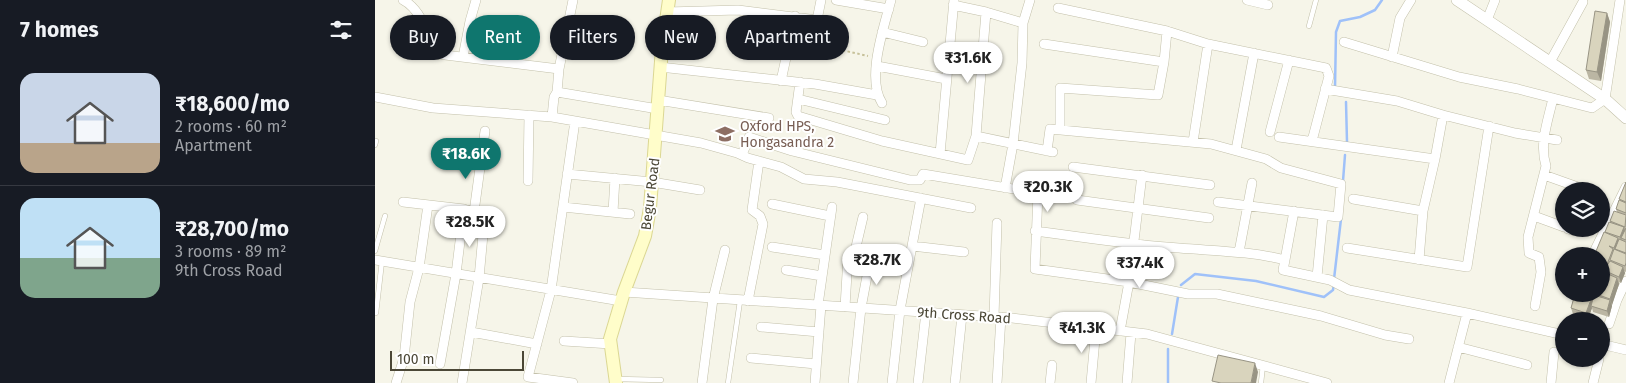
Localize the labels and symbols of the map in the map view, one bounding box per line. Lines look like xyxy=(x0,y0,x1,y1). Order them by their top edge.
pin: ₹31.6K xyxy=(927,42,1009,84)
place label: Oxford HPS, Hongasandra 2 xyxy=(740,118,834,151)
school or university icon: Oxford HPS, Hongasandra 2 xyxy=(714,123,736,145)
pin: ₹18.6K xyxy=(425,138,507,180)
street label: Begur Road xyxy=(638,157,663,231)
pin: ₹20.3K xyxy=(1007,170,1089,213)
pin: ₹28.5K xyxy=(429,206,511,248)
pin: ₹28.7K xyxy=(836,244,918,286)
pin: ₹37.4K xyxy=(1099,246,1181,289)
street label: 9th Cross Road xyxy=(916,304,1011,327)
pin: ₹41.3K xyxy=(1041,312,1123,354)
scale bar xyxy=(390,348,524,371)

